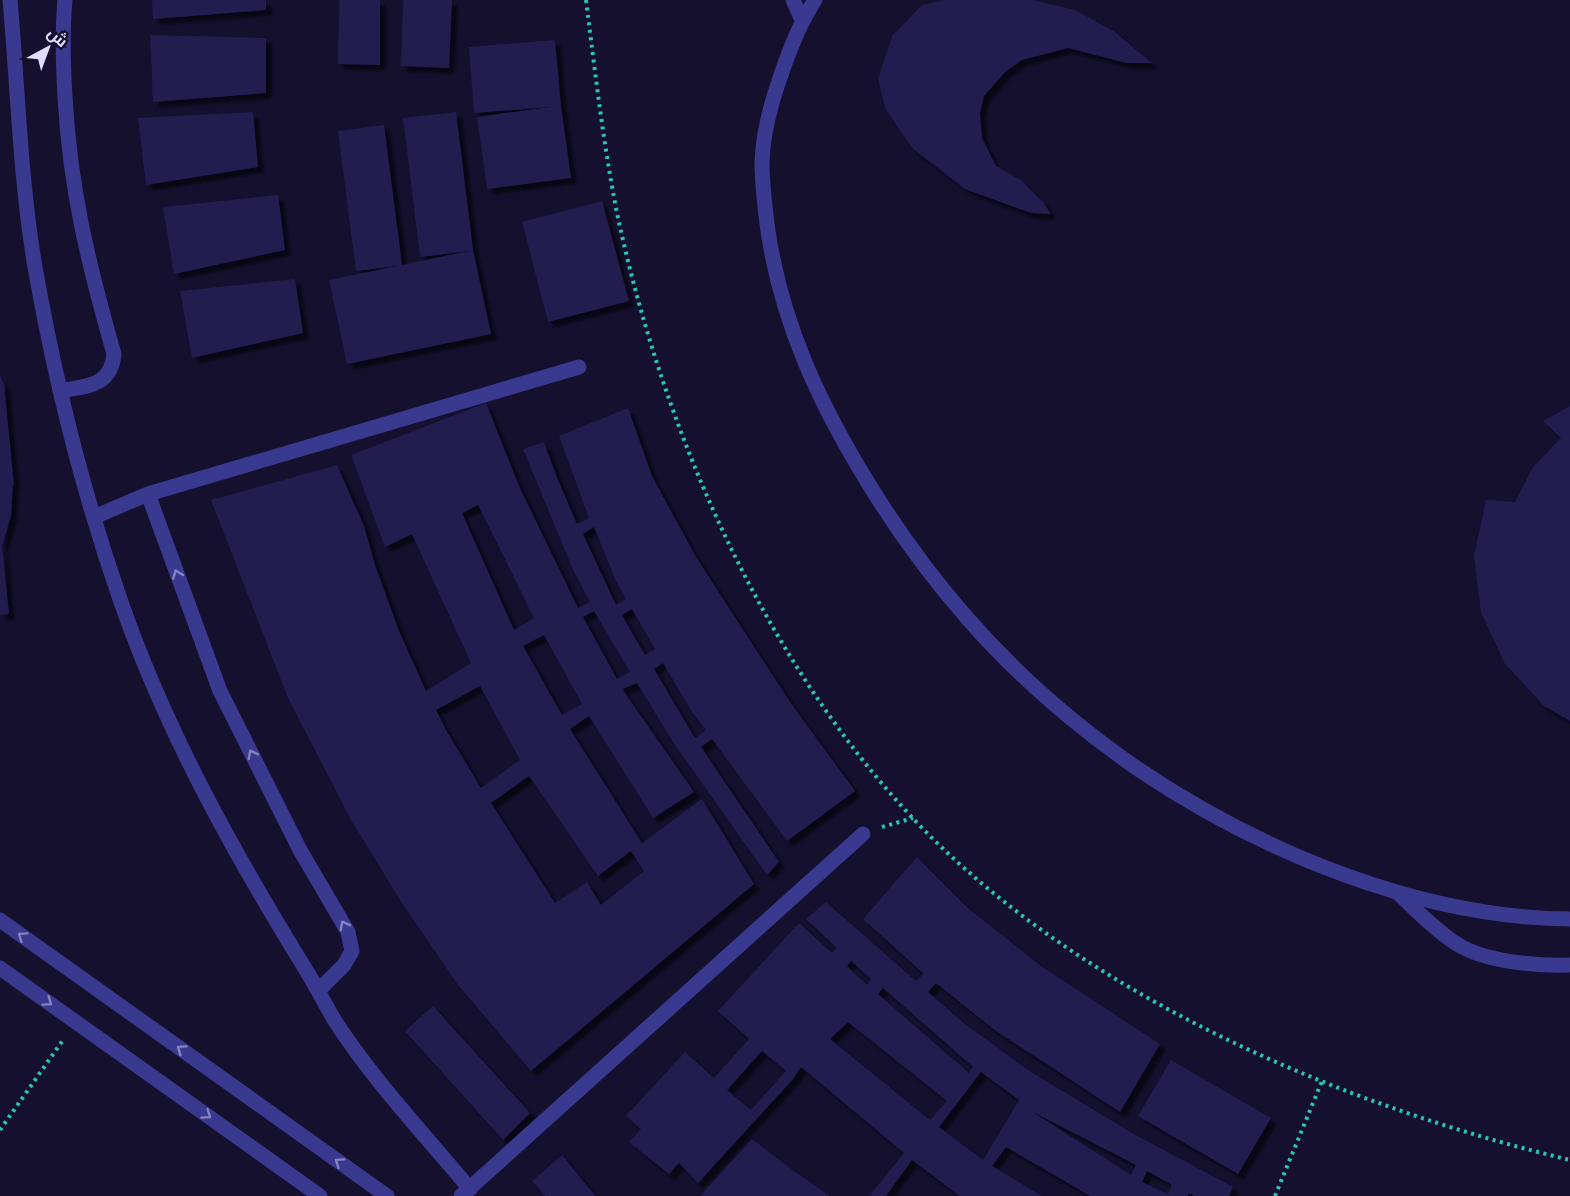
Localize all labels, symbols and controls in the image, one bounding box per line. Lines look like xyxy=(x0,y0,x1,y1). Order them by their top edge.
north arrow xyxy=(18,18,78,78)
text: ش xyxy=(44,23,71,51)
one-way arrow xyxy=(172,569,185,580)
one-way arrow xyxy=(247,749,259,760)
one-way arrow xyxy=(340,921,351,932)
one-way arrow xyxy=(17,932,28,943)
one-way arrow xyxy=(41,995,52,1006)
one-way arrow xyxy=(176,1045,187,1056)
one-way arrow xyxy=(200,1108,211,1119)
one-way arrow xyxy=(335,1158,346,1169)

